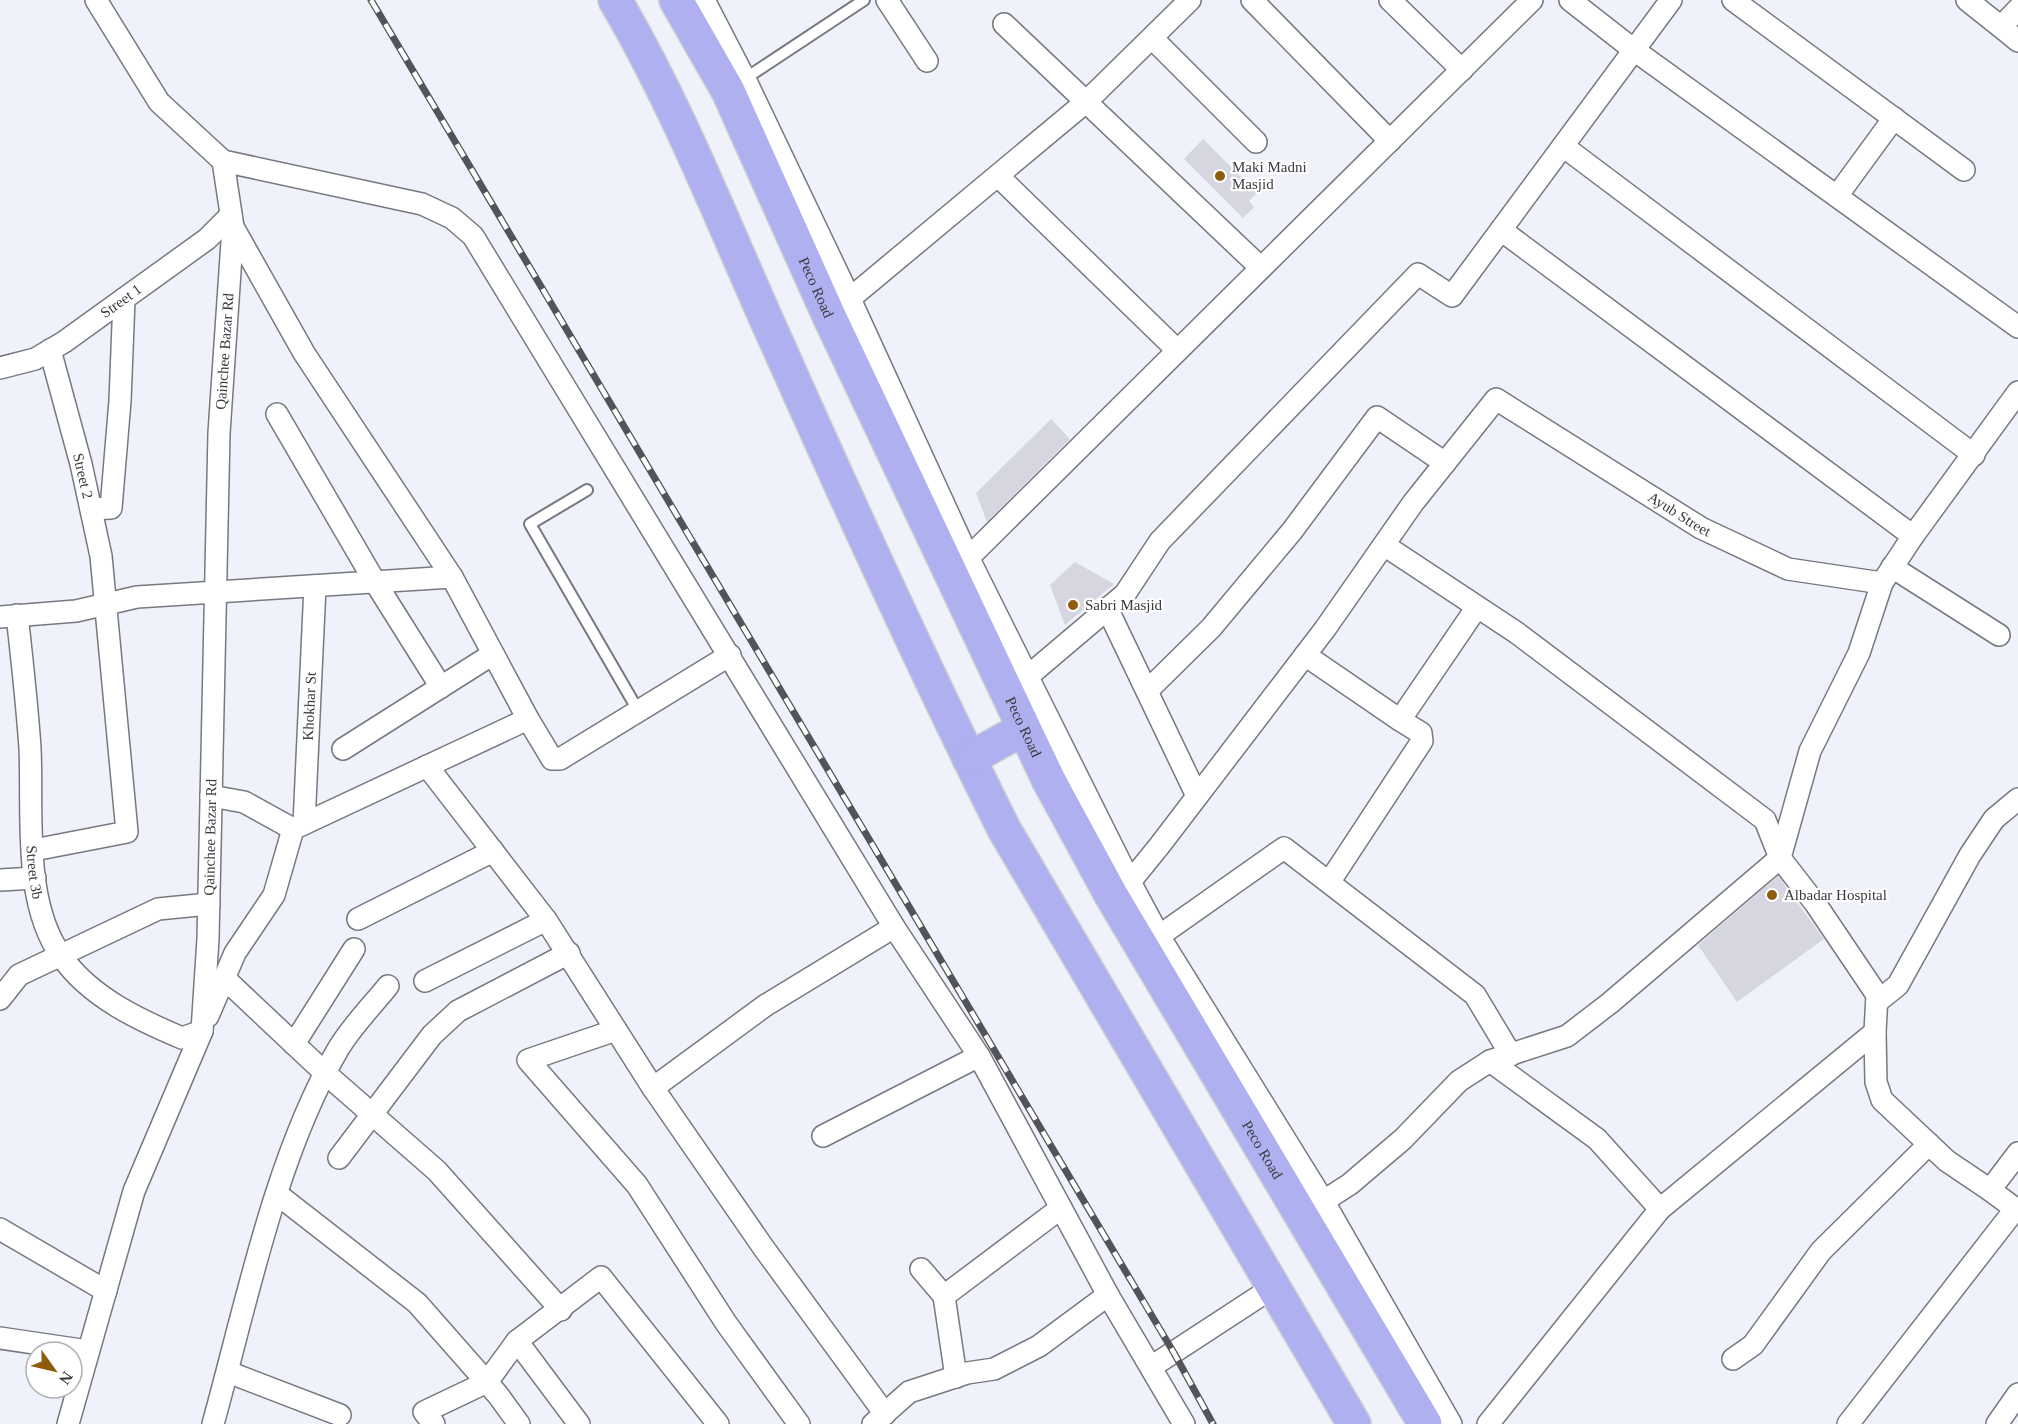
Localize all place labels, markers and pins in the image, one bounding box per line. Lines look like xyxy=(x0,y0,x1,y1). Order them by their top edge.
place label: Maki Madni Masjid xyxy=(1232,159,1307,192)
marker: Maki Madni Masjid xyxy=(1213,169,1227,183)
place label: Sabri Masjid xyxy=(1085,597,1163,613)
marker: Sabri Masjid xyxy=(1066,598,1080,612)
place label: Albadar Hospital xyxy=(1784,887,1887,903)
marker: Albadar Hospital xyxy=(1765,888,1779,902)

